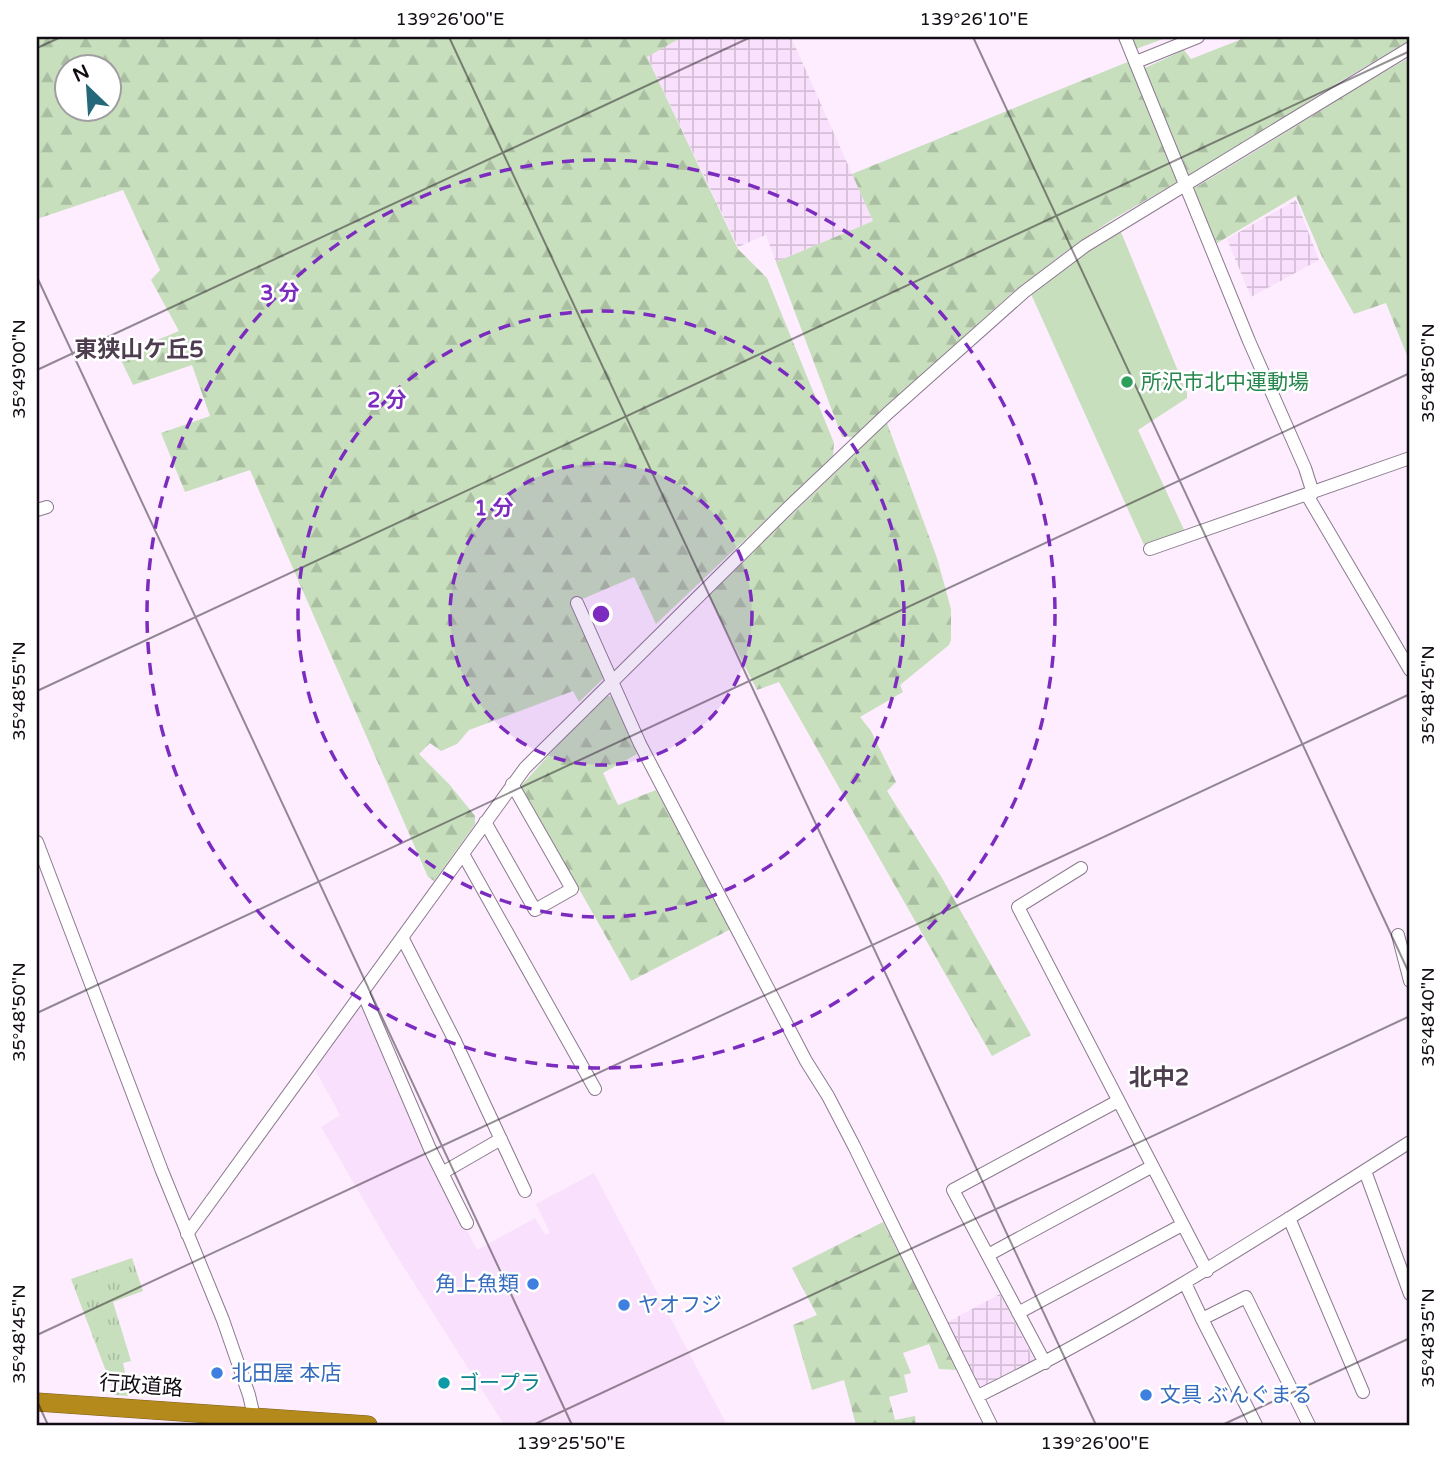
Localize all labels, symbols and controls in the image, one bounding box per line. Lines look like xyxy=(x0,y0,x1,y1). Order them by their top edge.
text: 139°26'00"E xyxy=(396,8,504,30)
text: 139°26'10"E xyxy=(920,8,1028,30)
north arrow xyxy=(52,52,122,122)
text: N xyxy=(70,60,93,87)
text: 3 分 xyxy=(260,281,300,306)
text: 35°49'00"N xyxy=(8,319,30,419)
text: 35°48'50"N xyxy=(1417,323,1439,423)
district label: 東狭山ケ丘5 xyxy=(74,336,204,364)
place label: 所沢市北中運動場 xyxy=(1141,370,1309,395)
marker: 所沢市北中運動場 xyxy=(1119,374,1135,390)
text: 2 分 xyxy=(367,388,407,413)
text: 1 分 xyxy=(474,496,514,521)
centre of rings xyxy=(589,602,613,626)
text: 35°48'55"N xyxy=(8,641,30,741)
text: 35°48'45"N xyxy=(1417,645,1439,745)
text: 35°48'50"N xyxy=(8,962,30,1062)
text: 35°48'40"N xyxy=(1417,967,1439,1067)
district label: 北中2 xyxy=(1129,1064,1189,1092)
place label: 角上魚類 xyxy=(435,1272,519,1297)
marker: 角上魚類 xyxy=(525,1276,541,1292)
text: 35°48'45"N xyxy=(8,1284,30,1384)
text: 35°48'35"N xyxy=(1417,1288,1439,1388)
place label: ヤオフジ xyxy=(638,1293,722,1318)
marker: ヤオフジ xyxy=(616,1297,632,1313)
place label: 北田屋 本店 xyxy=(231,1361,341,1386)
marker: 北田屋 本店 xyxy=(209,1365,225,1381)
street label: 行政道路 xyxy=(98,1371,184,1401)
place label: ゴープラ xyxy=(458,1371,541,1396)
marker: ゴープラ xyxy=(436,1375,452,1391)
place label: 文具 ぶんぐまる xyxy=(1160,1383,1312,1408)
marker: 文具 ぶんぐまる xyxy=(1138,1387,1154,1403)
text: 139°25'50"E xyxy=(517,1432,625,1454)
text: 139°26'00"E xyxy=(1041,1432,1149,1454)

